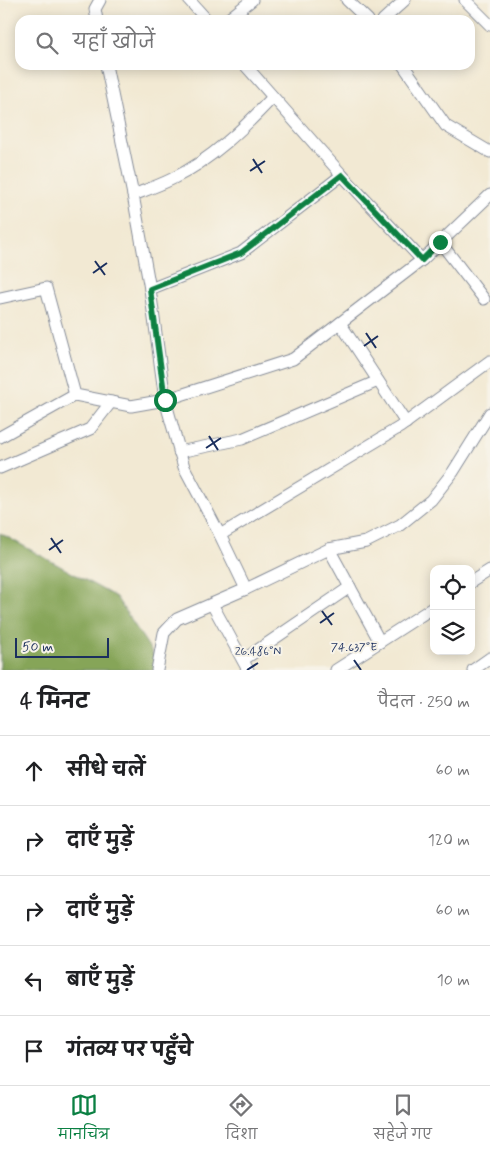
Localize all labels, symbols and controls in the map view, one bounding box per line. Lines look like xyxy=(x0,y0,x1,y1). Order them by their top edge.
search box xyxy=(15,15,475,70)
icon: search xyxy=(33,29,61,57)
text: यहाँ खोजें xyxy=(73,30,155,55)
route end xyxy=(429,231,452,254)
route start xyxy=(154,389,177,412)
map controls xyxy=(430,565,475,655)
button: locate xyxy=(430,565,475,610)
button: layers xyxy=(430,610,475,655)
scale bar xyxy=(15,635,109,658)
text: 50 m xyxy=(22,638,53,656)
text: 74.637°E xyxy=(331,640,377,656)
text: 26.486°N xyxy=(235,644,281,660)
text: 4 मिनट xyxy=(20,688,89,716)
text: पैदल · 250 m xyxy=(378,692,470,713)
icon: ahead xyxy=(20,757,48,785)
text: सीधे चलें xyxy=(67,758,145,783)
text: 60 m xyxy=(436,760,470,781)
icon: right xyxy=(20,827,48,855)
text: दाएँ मुड़ें xyxy=(67,828,133,853)
text: 120 m xyxy=(428,830,470,851)
icon: right xyxy=(20,897,48,925)
text: दाएँ मुड़ें xyxy=(67,898,133,923)
text: 60 m xyxy=(436,900,470,921)
icon: left xyxy=(20,967,48,995)
text: बाएँ मुड़ें xyxy=(67,968,134,993)
text: 10 m xyxy=(437,970,470,991)
icon: arrive xyxy=(20,1037,48,1065)
text: गंतव्य पर पहुँचे xyxy=(67,1038,193,1063)
tab: मानचित्र xyxy=(58,1091,109,1150)
tab: दिशा xyxy=(226,1091,257,1150)
tab: सहेजे गए xyxy=(374,1091,432,1150)

